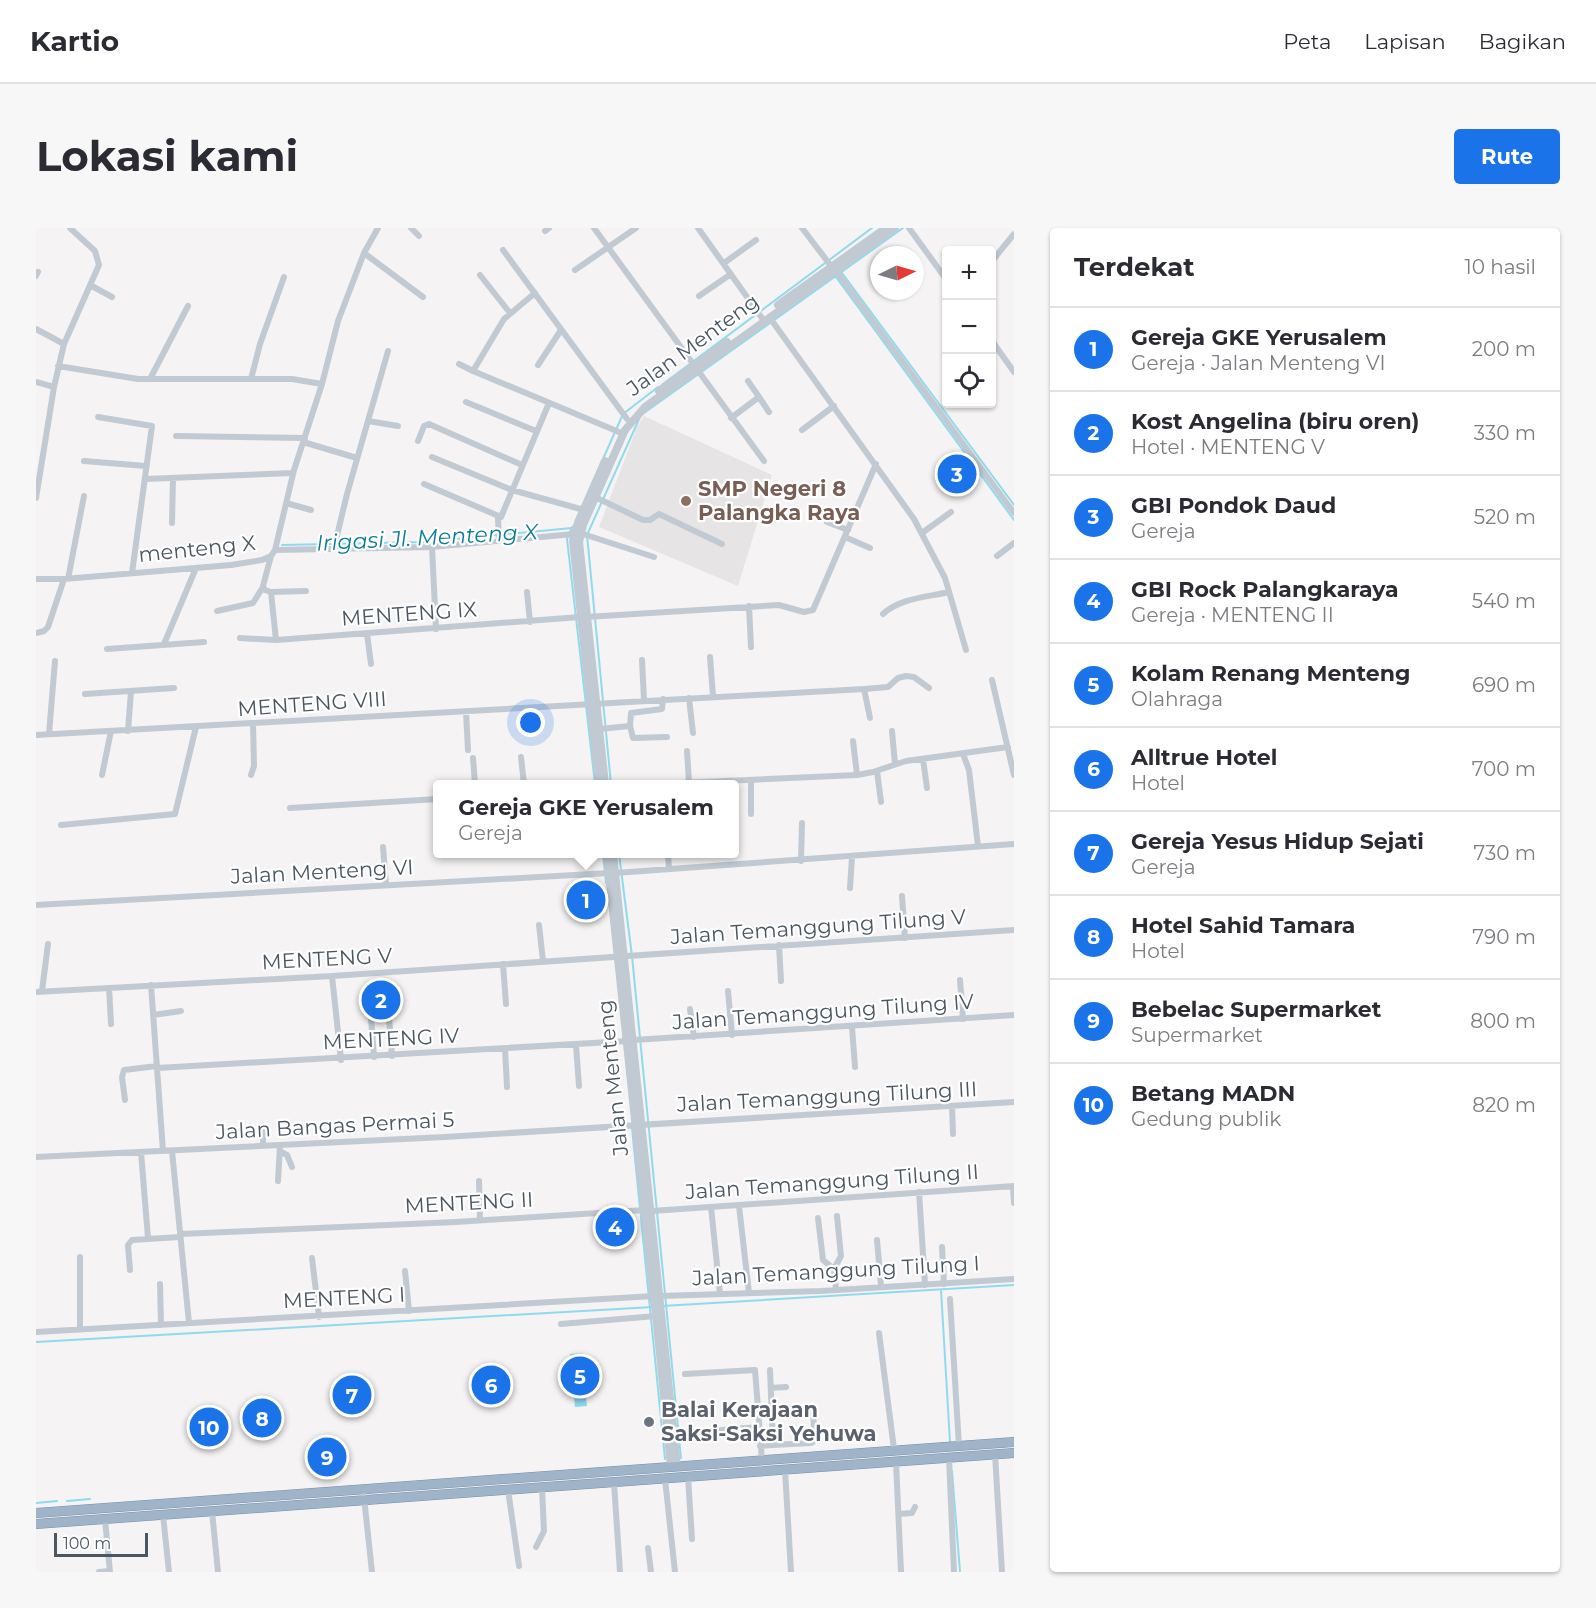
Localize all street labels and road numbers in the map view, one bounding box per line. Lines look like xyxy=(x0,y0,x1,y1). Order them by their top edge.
street label: Jalan Menteng xyxy=(621,288,764,401)
street label: menteng X xyxy=(137,530,257,567)
street label: MENTENG IX xyxy=(340,596,478,631)
street label: MENTENG VIII xyxy=(237,686,387,721)
street label: Jalan Menteng VI xyxy=(229,854,414,889)
street label: Jalan Temanggung Tilung V xyxy=(668,904,967,949)
street label: MENTENG V xyxy=(261,943,393,974)
street label: Jalan Temanggung Tilung IV xyxy=(670,988,975,1035)
street label: Jalan Menteng xyxy=(592,999,633,1158)
street label: MENTENG IV xyxy=(322,1022,460,1055)
street label: Jalan Temanggung Tilung III xyxy=(675,1076,978,1117)
street label: Jalan Bangas Permai 5 xyxy=(214,1107,455,1144)
street label: Jalan Temanggung Tilung II xyxy=(683,1159,980,1204)
street label: MENTENG II xyxy=(404,1187,534,1218)
street label: Jalan Temanggung Tilung I xyxy=(691,1250,980,1291)
street label: MENTENG I xyxy=(282,1282,406,1313)

